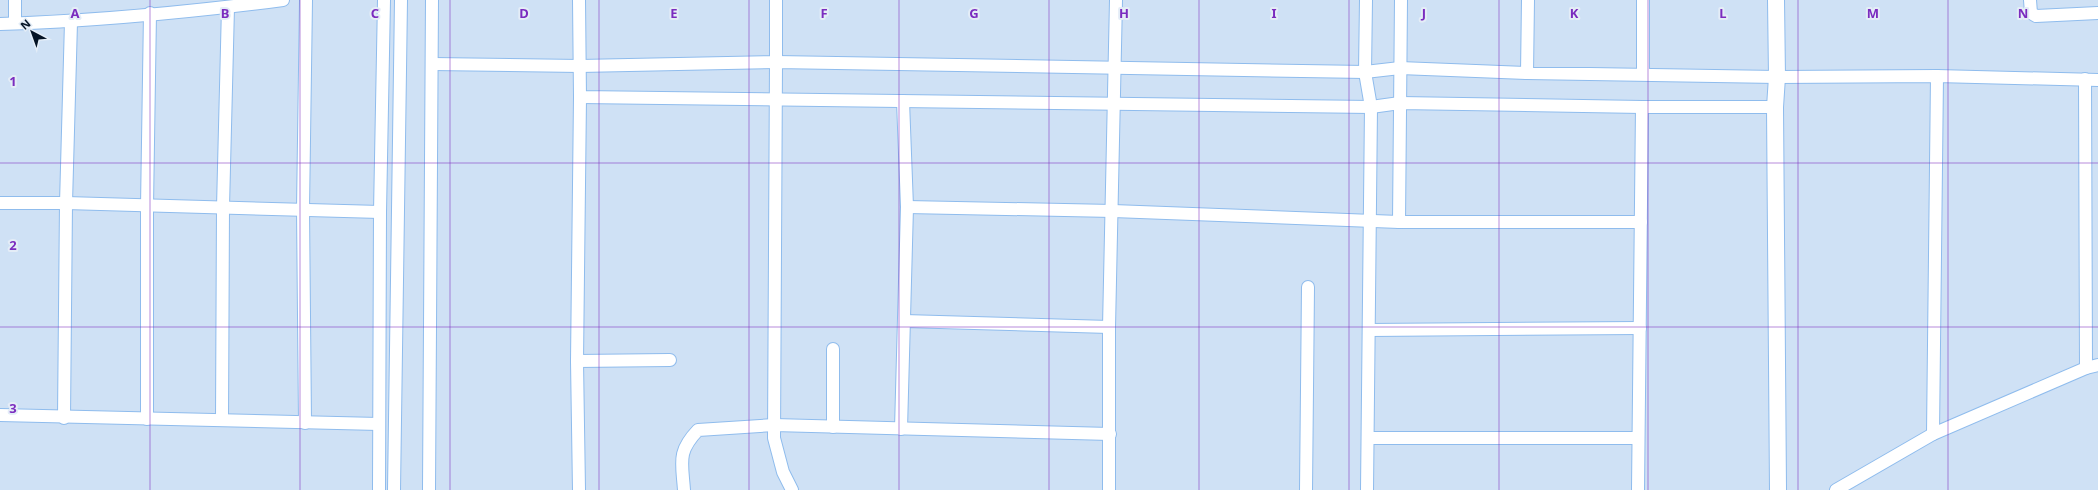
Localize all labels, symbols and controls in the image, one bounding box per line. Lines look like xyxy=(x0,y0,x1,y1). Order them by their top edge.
text: A xyxy=(71,4,80,22)
text: B xyxy=(221,4,229,22)
text: C xyxy=(371,4,379,22)
text: D xyxy=(519,4,529,22)
text: E xyxy=(670,4,678,22)
text: F xyxy=(820,4,828,22)
text: G xyxy=(969,4,979,22)
text: H xyxy=(1119,4,1129,22)
text: I xyxy=(1271,4,1277,22)
text: J xyxy=(1421,4,1426,22)
text: K xyxy=(1570,4,1579,22)
text: L xyxy=(1719,4,1727,22)
text: M xyxy=(1867,4,1879,22)
text: N xyxy=(2018,4,2028,22)
north arrow xyxy=(12,12,52,52)
text: N xyxy=(17,15,33,33)
text: 1 xyxy=(9,72,17,90)
text: 2 xyxy=(9,236,17,254)
text: 3 xyxy=(9,399,17,417)

